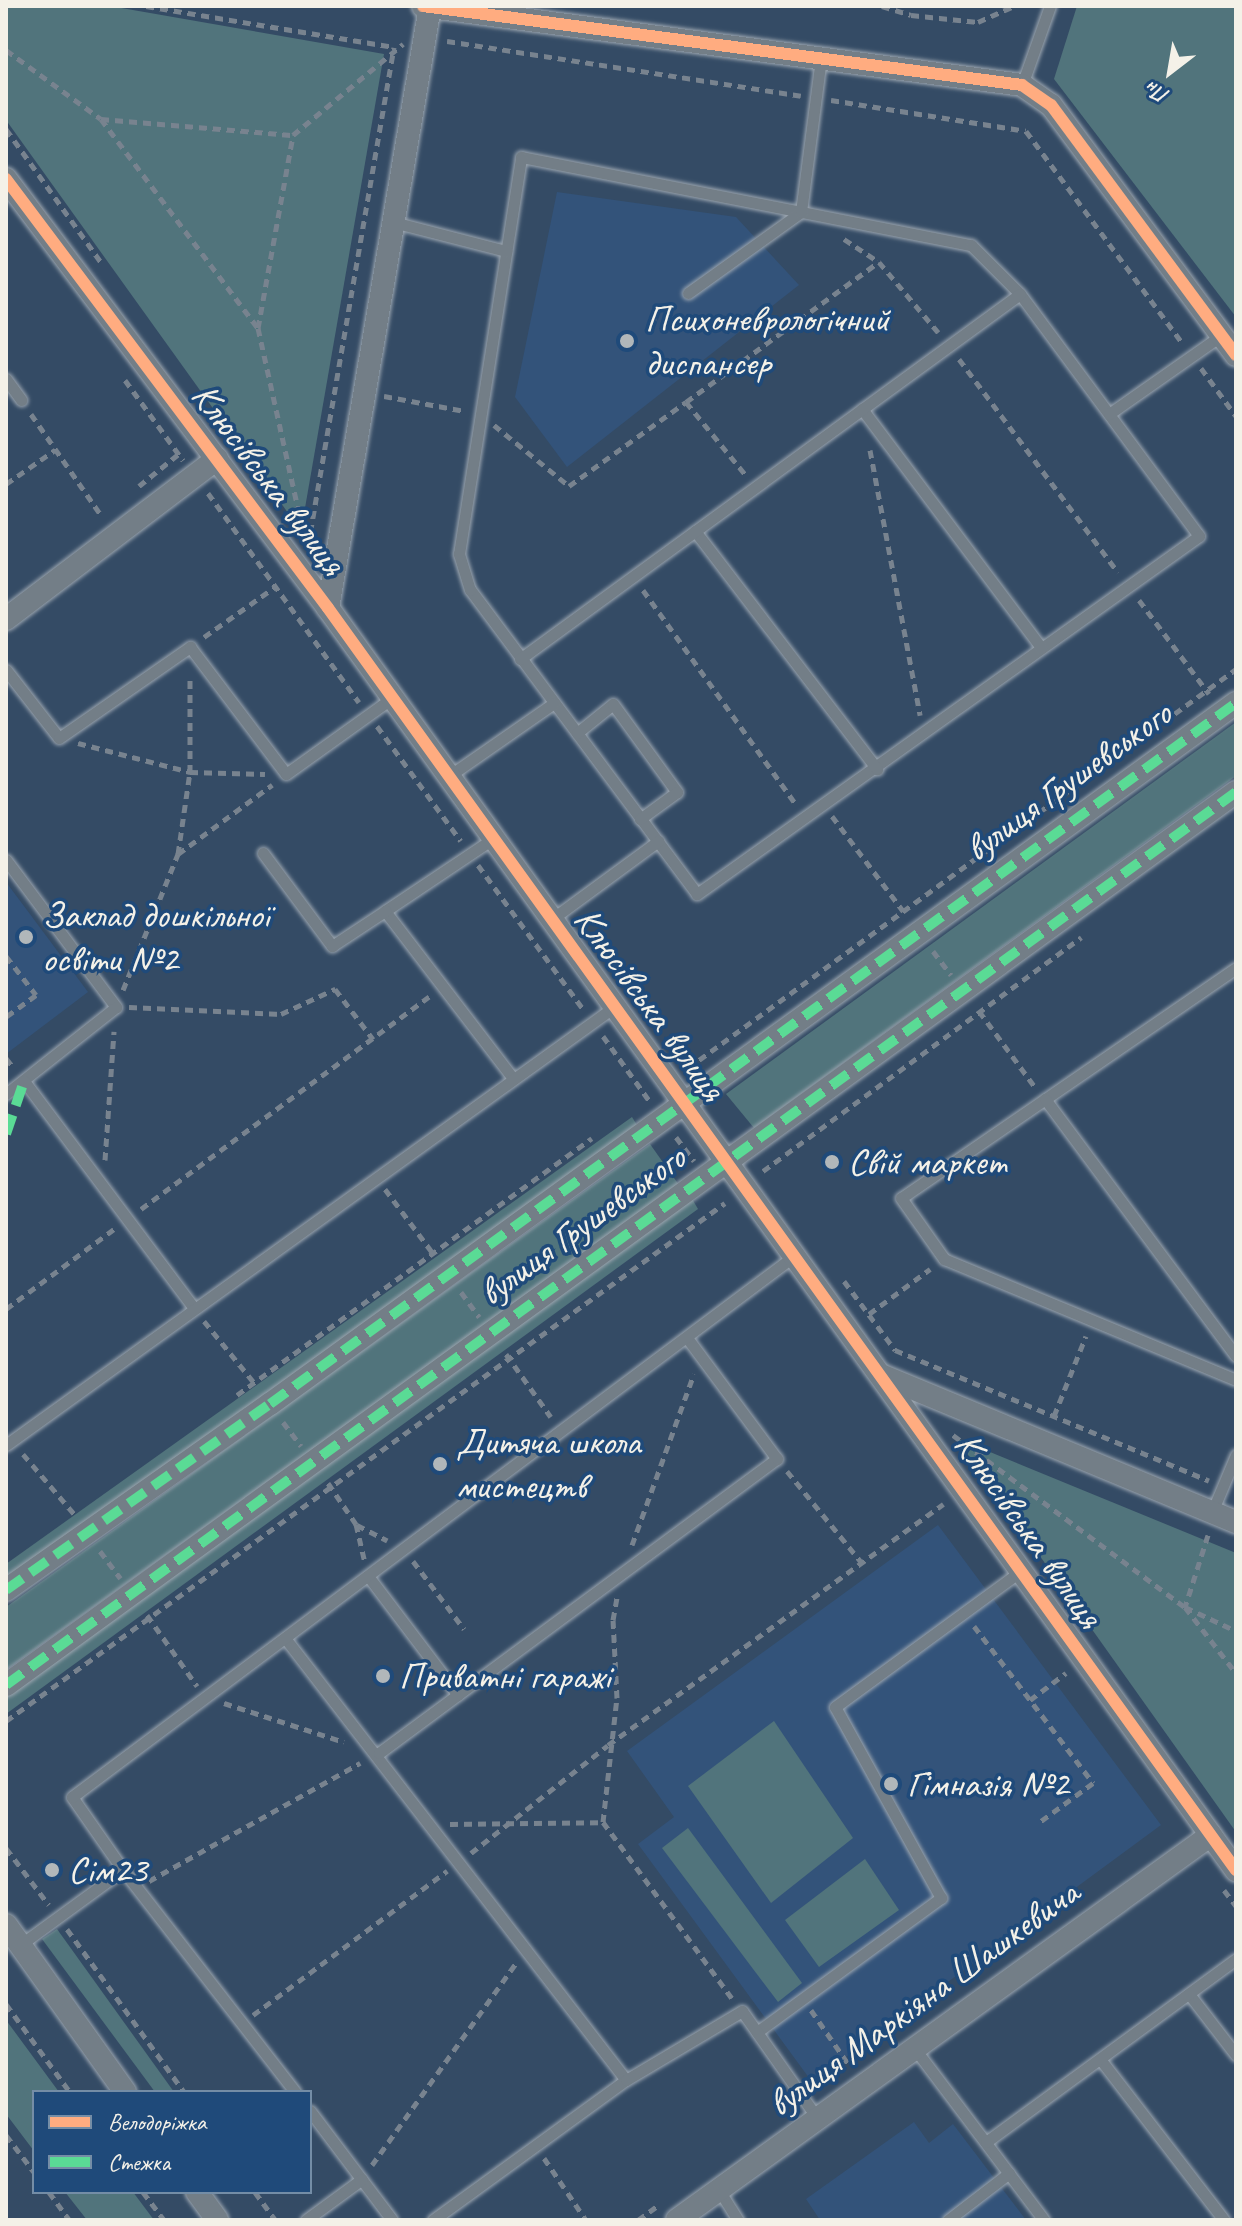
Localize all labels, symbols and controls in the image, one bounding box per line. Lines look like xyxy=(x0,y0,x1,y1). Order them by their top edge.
north arrow xyxy=(1130,32,1210,112)
text: Пн xyxy=(1141,75,1175,111)
place label: Психоневрологічний диспансер xyxy=(645,296,889,386)
marker: Психоневрологічний диспансер xyxy=(616,330,638,352)
street label: Клюсівська вулиця xyxy=(182,374,356,584)
street label: вулиця Грушевського xyxy=(956,691,1180,871)
place label: Заклад дошкільної освіти №2 xyxy=(42,892,270,982)
street label: Клюсівська вулиця xyxy=(564,898,736,1110)
marker: Заклад дошкільної освіти №2 xyxy=(17,928,35,946)
street label: вулиця Грушевського xyxy=(470,1135,694,1315)
place label: Свiй маркет xyxy=(848,1139,1006,1185)
marker: Свiй маркет xyxy=(823,1153,841,1171)
place label: Дитяча школа мистецтв xyxy=(456,1419,643,1508)
street label: Клюсівська вулиця xyxy=(944,1423,1114,1637)
marker: Дитяча школа мистецтв xyxy=(431,1455,449,1473)
place label: Приватні гаражі xyxy=(399,1653,611,1699)
marker: Приватні гаражі xyxy=(374,1667,392,1685)
place label: Гімназія №2 xyxy=(907,1761,1069,1807)
marker: Гімназія №2 xyxy=(882,1775,900,1793)
place label: Сім23 xyxy=(68,1847,147,1893)
marker: Сім23 xyxy=(43,1861,61,1879)
street label: вулиця Маркіяна Шашкевича xyxy=(759,1870,1087,2126)
legend xyxy=(32,2090,312,2194)
text: Велодоріжка xyxy=(108,2107,206,2137)
text: Стежка xyxy=(108,2147,170,2177)

